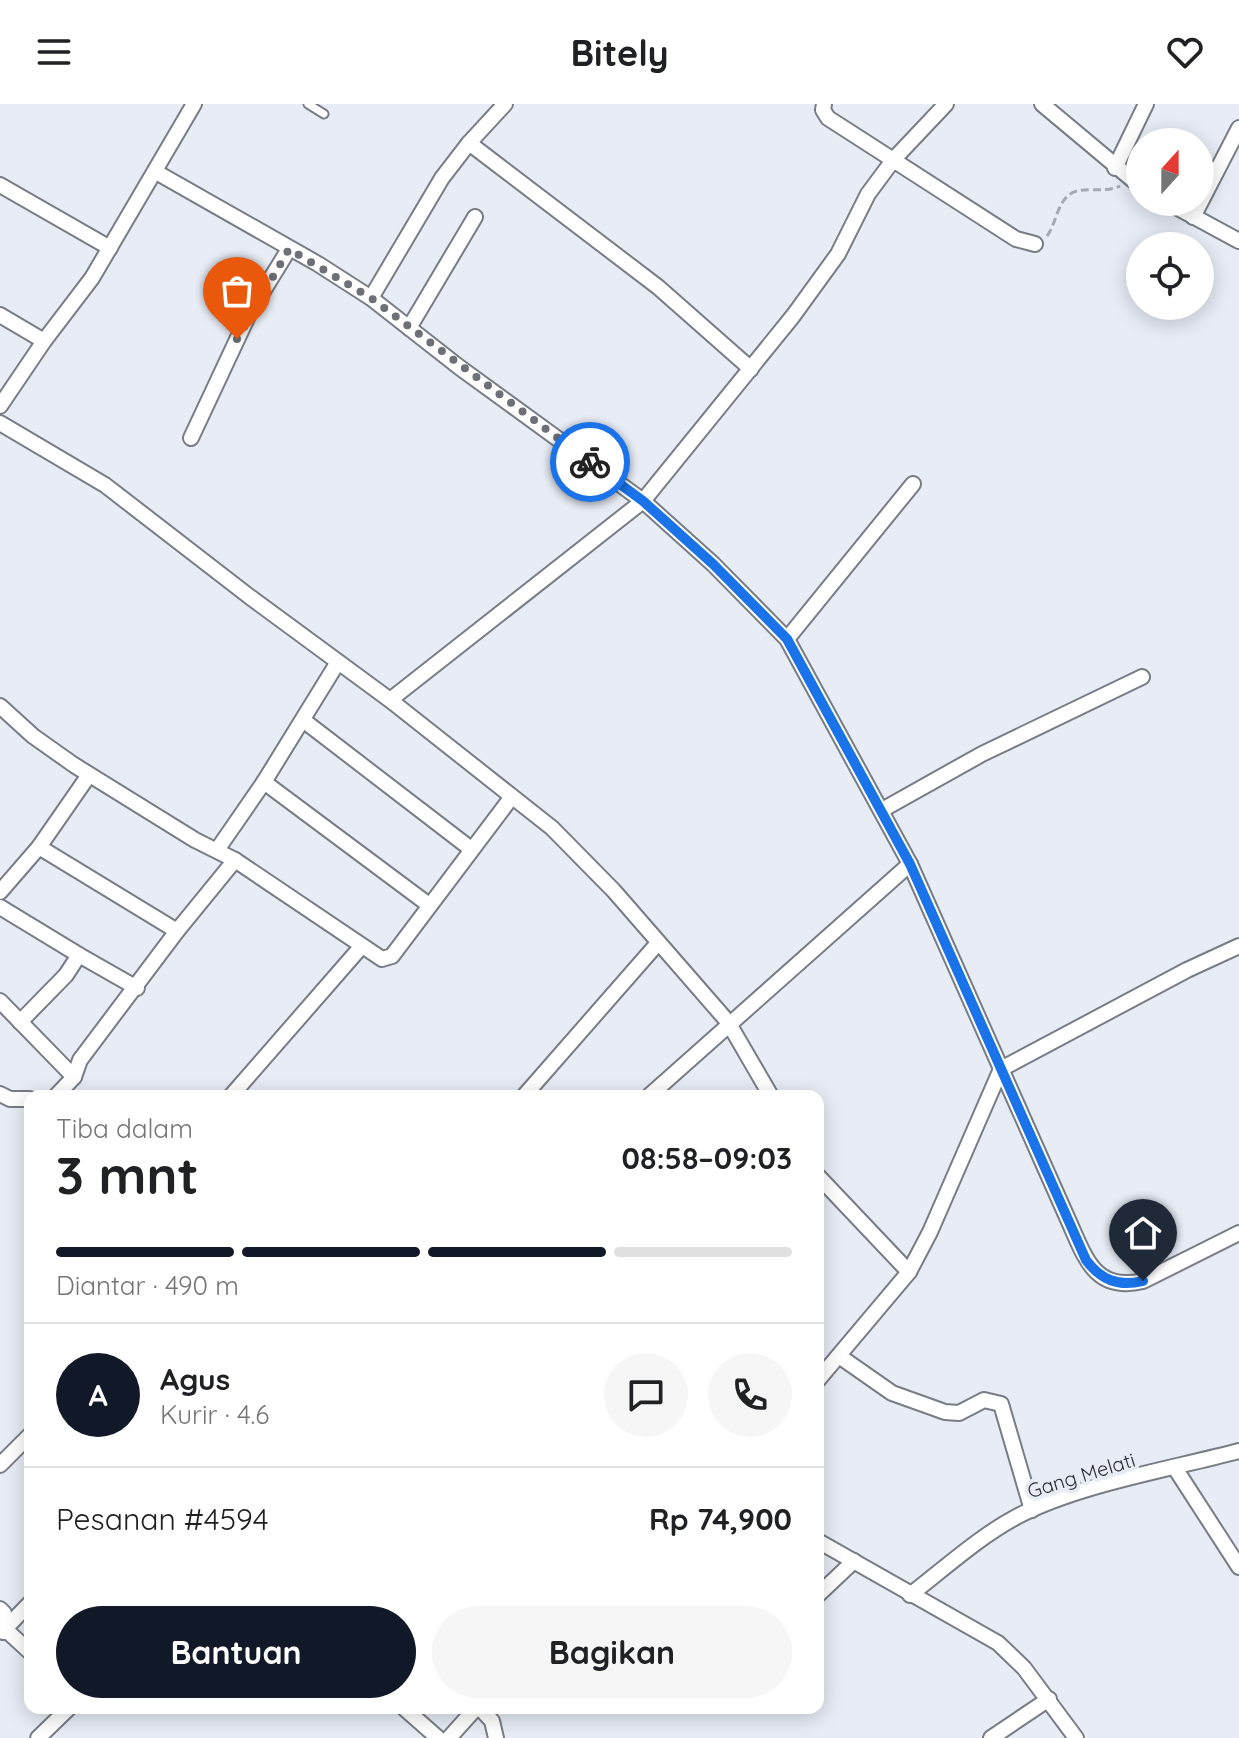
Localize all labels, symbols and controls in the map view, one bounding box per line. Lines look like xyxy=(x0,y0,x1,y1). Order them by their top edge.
icon: menu xyxy=(32,30,76,74)
text: Bitely xyxy=(570,30,669,75)
icon: heart xyxy=(1163,30,1207,74)
north arrow xyxy=(1126,128,1214,216)
map controls xyxy=(1126,128,1214,320)
button: locate xyxy=(1126,232,1214,320)
pin xyxy=(203,257,271,339)
icon: bag xyxy=(215,269,259,313)
courier xyxy=(550,422,630,502)
icon: bike xyxy=(568,440,612,484)
text: Tiba dalam xyxy=(56,1112,193,1145)
text: 08:58–09:03 xyxy=(622,1139,792,1177)
text: 3 mnt xyxy=(56,1142,199,1207)
pin xyxy=(1109,1199,1177,1281)
icon: home xyxy=(1121,1211,1165,1255)
text: Diantar · 490 m xyxy=(56,1269,239,1302)
button: chat xyxy=(604,1353,688,1437)
button: phone xyxy=(708,1353,792,1437)
text: Agus xyxy=(160,1360,230,1398)
text: A xyxy=(88,1376,108,1414)
text: Kurir · 4.6 xyxy=(160,1398,269,1431)
street label: Gang Melati xyxy=(1024,1447,1138,1503)
text: Pesanan #4594 xyxy=(56,1500,269,1538)
text: Rp 74,900 xyxy=(649,1500,792,1538)
button: Bantuan xyxy=(56,1606,416,1698)
button: Bagikan xyxy=(432,1606,792,1698)

